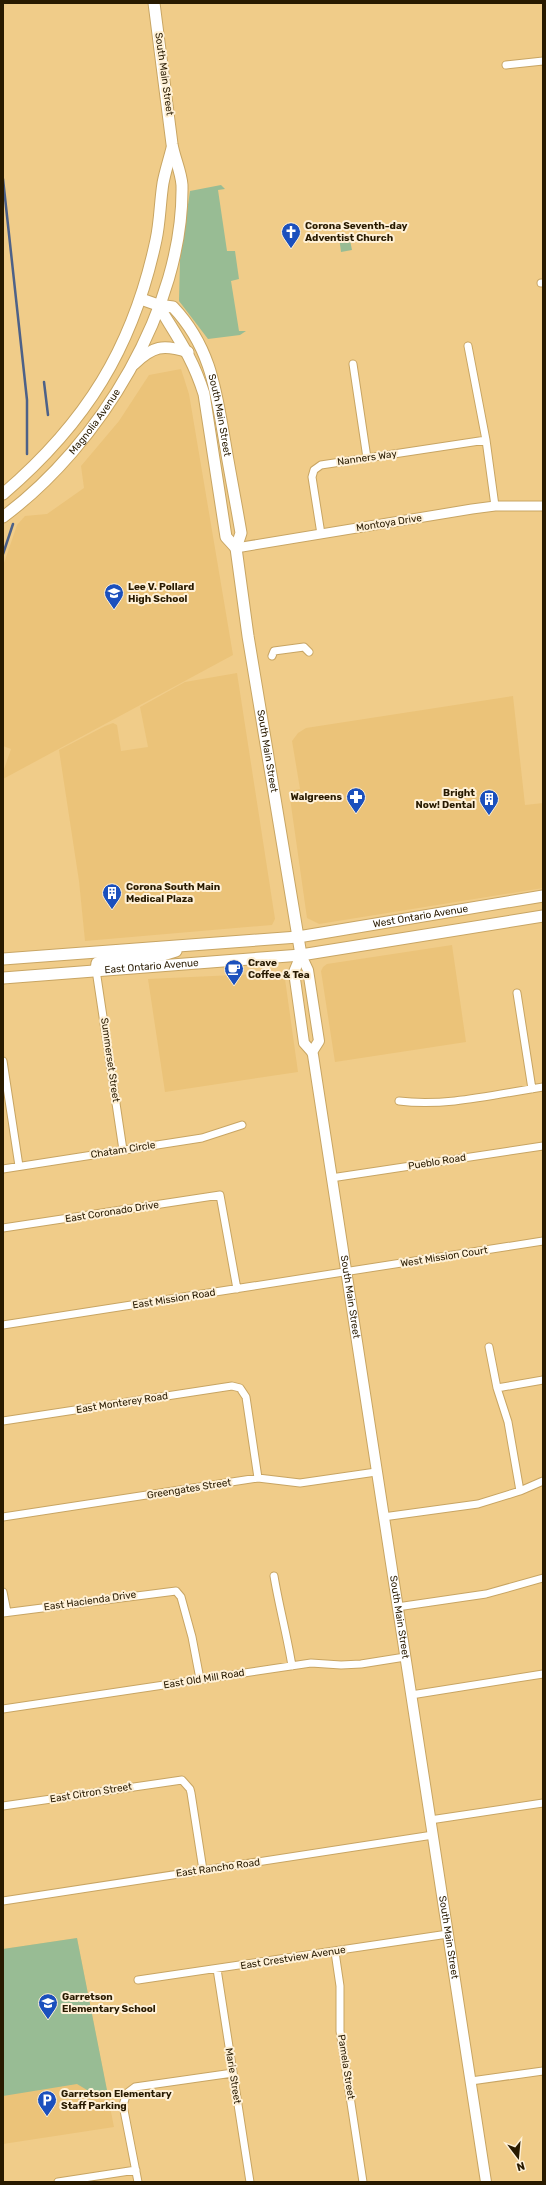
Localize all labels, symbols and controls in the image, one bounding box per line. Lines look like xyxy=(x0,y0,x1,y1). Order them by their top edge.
street label: South Main Street xyxy=(152,32,176,116)
place label: Corona Seventh-day Adventist Church xyxy=(305,220,408,244)
church icon: Corona Seventh-day Adventist Church xyxy=(280,221,302,249)
street label: South Main Street xyxy=(205,373,233,457)
street label: Magnolia Avenue xyxy=(67,386,123,457)
street label: Nanners Way xyxy=(336,448,398,468)
street label: Montoya Drive xyxy=(355,512,423,534)
place label: Lee V. Pollard High School xyxy=(128,581,194,605)
school or university icon: Lee V. Pollard High School xyxy=(103,582,125,610)
street label: South Main Street xyxy=(254,709,280,793)
pharmacy icon: Walgreens xyxy=(345,786,367,814)
place label: Bright Now! Dental xyxy=(416,787,475,811)
building icon: Bright Now! Dental xyxy=(478,788,500,816)
place label: Walgreens xyxy=(290,791,342,803)
place label: Corona South Main Medical Plaza xyxy=(126,881,220,905)
building icon: Corona South Main Medical Plaza xyxy=(101,882,123,910)
street label: West Ontario Avenue xyxy=(372,903,469,930)
street label: East Ontario Avenue xyxy=(104,957,200,976)
place label: Crave Coffee & Tea xyxy=(248,957,310,981)
cafe icon: Crave Coffee & Tea xyxy=(223,958,245,986)
street label: Summerset Street xyxy=(98,1017,122,1103)
street label: Chatam Circle xyxy=(90,1139,157,1161)
street label: Pueblo Road xyxy=(407,1152,467,1172)
street label: East Coronado Drive xyxy=(64,1199,160,1225)
street label: West Mission Court xyxy=(399,1244,489,1270)
street label: South Main Street xyxy=(338,1255,362,1339)
street label: East Mission Road xyxy=(132,1286,216,1311)
street label: East Monterey Road xyxy=(75,1390,169,1416)
street label: Greengates Street xyxy=(146,1476,232,1502)
street label: South Main Street xyxy=(387,1575,412,1660)
street label: East Hacienda Drive xyxy=(43,1589,137,1613)
street label: East Old Mill Road xyxy=(163,1667,245,1691)
street label: East Citron Street xyxy=(49,1781,133,1805)
street label: East Rancho Road xyxy=(175,1856,261,1880)
street label: South Main Street xyxy=(436,1895,461,1980)
street label: East Crestview Avenue xyxy=(240,1944,347,1972)
place label: Garretson Elementary School xyxy=(62,1991,156,2015)
school or university icon: Garretson Elementary School xyxy=(37,1992,59,2020)
street label: Pamela Street xyxy=(335,2034,357,2100)
street label: Marie Street xyxy=(223,2047,243,2105)
place label: Garretson Elementary Staff Parking xyxy=(61,2088,172,2112)
parking icon: Garretson Elementary Staff Parking xyxy=(36,2089,58,2117)
north arrow xyxy=(498,2137,538,2177)
text: N xyxy=(515,2159,526,2173)

